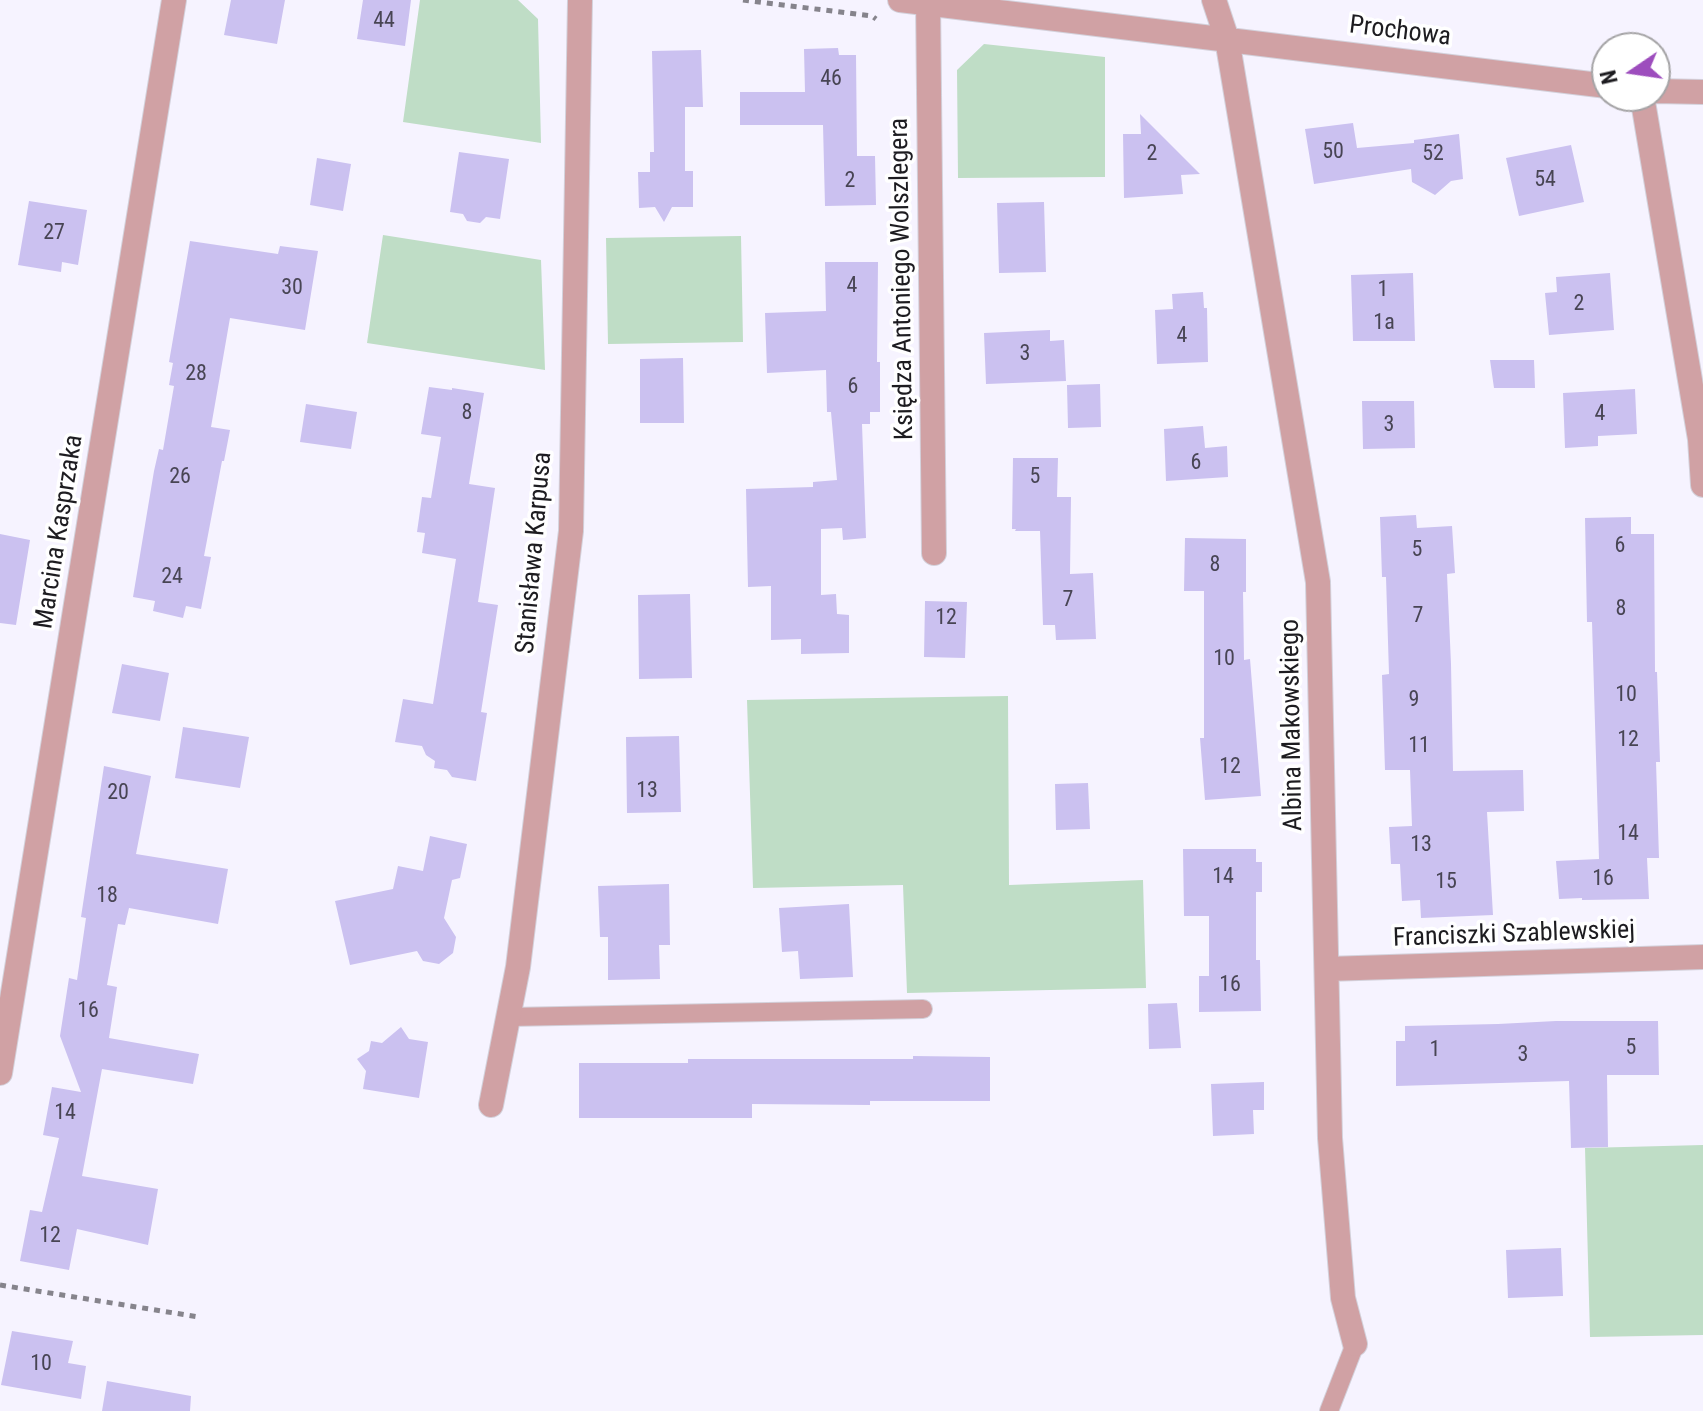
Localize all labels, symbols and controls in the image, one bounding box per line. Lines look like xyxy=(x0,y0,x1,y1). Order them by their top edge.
house number: 44 xyxy=(373,8,395,34)
street label: Prochowa xyxy=(1347,10,1453,54)
north arrow xyxy=(1591,32,1671,112)
house number: 46 xyxy=(820,66,842,92)
text: N xyxy=(1595,68,1623,86)
street label: Księdza Antoniego Wolszlegera xyxy=(885,118,921,440)
house number: 50 xyxy=(1322,139,1344,165)
house number: 2 xyxy=(1147,141,1157,167)
house number: 52 xyxy=(1422,141,1444,167)
house number: 54 xyxy=(1534,167,1556,193)
house number: 2 xyxy=(845,168,855,194)
house number: 27 xyxy=(43,220,65,246)
house number: 4 xyxy=(847,273,857,299)
house number: 30 xyxy=(281,275,303,301)
house number: 1 xyxy=(1378,277,1388,303)
house number: 2 xyxy=(1574,291,1584,317)
house number: 1a xyxy=(1373,310,1395,336)
house number: 4 xyxy=(1177,323,1187,349)
house number: 3 xyxy=(1020,341,1030,367)
house number: 28 xyxy=(185,361,207,387)
house number: 6 xyxy=(848,374,858,400)
house number: 8 xyxy=(462,400,472,426)
house number: 4 xyxy=(1595,401,1605,427)
house number: 3 xyxy=(1384,412,1394,438)
street label: Marcina Kasprzaka xyxy=(29,433,91,631)
house number: 6 xyxy=(1191,450,1201,476)
street label: Stanisława Karpusa xyxy=(511,451,559,655)
house number: 26 xyxy=(169,464,191,490)
house number: 5 xyxy=(1030,464,1040,490)
house number: 6 xyxy=(1615,533,1625,559)
house number: 5 xyxy=(1412,537,1422,563)
house number: 8 xyxy=(1210,552,1220,578)
house number: 24 xyxy=(161,564,183,590)
house number: 7 xyxy=(1063,587,1073,613)
house number: 8 xyxy=(1616,596,1626,622)
house number: 7 xyxy=(1413,603,1423,629)
house number: 12 xyxy=(935,605,957,631)
street label: Albina Makowskiego xyxy=(1276,619,1310,831)
house number: 10 xyxy=(1213,646,1235,672)
house number: 10 xyxy=(1615,682,1637,708)
house number: 9 xyxy=(1409,687,1419,713)
house number: 12 xyxy=(1617,727,1639,753)
house number: 11 xyxy=(1408,733,1430,759)
house number: 12 xyxy=(1219,754,1241,780)
house number: 13 xyxy=(636,778,658,804)
house number: 20 xyxy=(107,780,129,806)
house number: 14 xyxy=(1617,821,1639,847)
house number: 13 xyxy=(1410,832,1432,858)
house number: 14 xyxy=(1212,864,1234,890)
house number: 16 xyxy=(1592,866,1614,892)
house number: 15 xyxy=(1435,869,1457,895)
house number: 18 xyxy=(96,883,118,909)
street label: Franciszki Szablewskiej xyxy=(1392,915,1636,955)
house number: 16 xyxy=(1219,972,1241,998)
house number: 16 xyxy=(77,998,99,1024)
house number: 5 xyxy=(1626,1035,1636,1061)
house number: 1 xyxy=(1430,1037,1440,1063)
house number: 3 xyxy=(1518,1042,1528,1068)
house number: 14 xyxy=(54,1100,76,1126)
house number: 12 xyxy=(39,1223,61,1249)
house number: 10 xyxy=(30,1351,52,1377)

